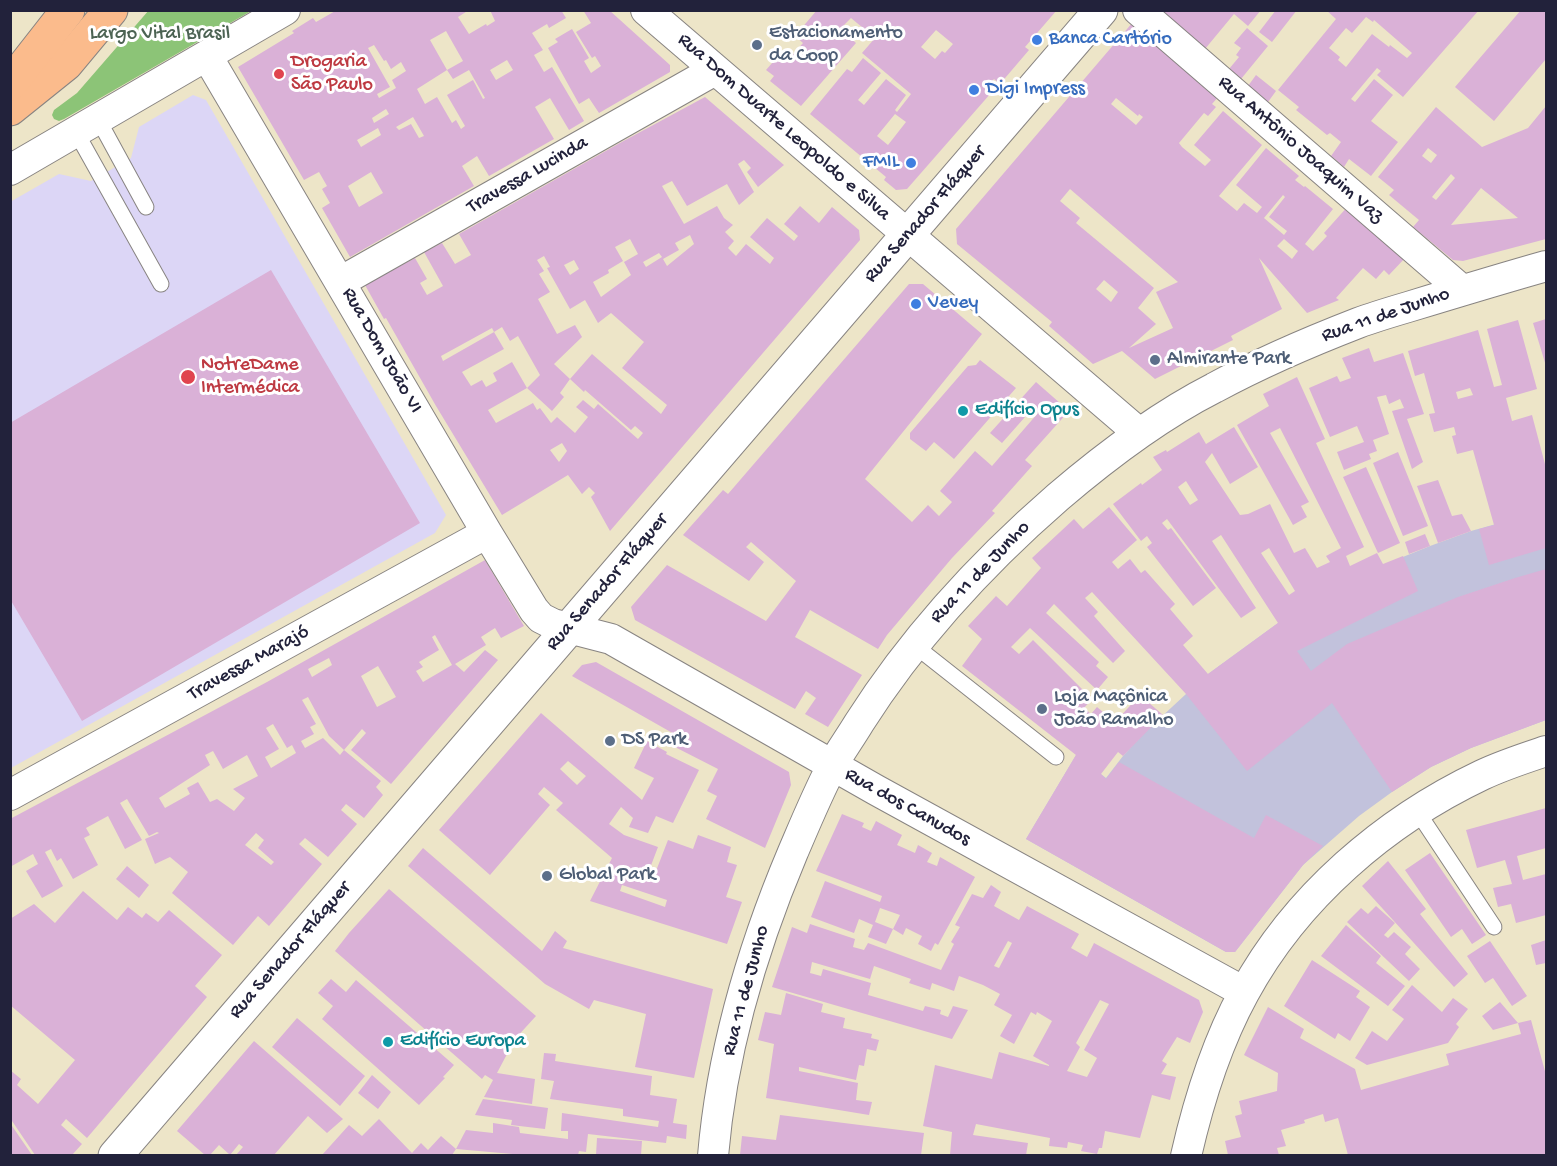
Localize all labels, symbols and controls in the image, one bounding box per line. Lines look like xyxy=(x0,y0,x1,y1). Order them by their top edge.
place label: Estacionamento da Coop xyxy=(769,22,903,69)
park label: Largo Vital Brasil xyxy=(90,23,230,47)
place label: Banca Cartório xyxy=(1049,28,1172,52)
street label: Rua Dom Duarte Leopoldo e Silva xyxy=(672,29,894,227)
marker: Banca Cartório xyxy=(1030,33,1044,47)
marker: Estacionamento da Coop xyxy=(750,38,764,52)
place label: Drogaria São Paulo xyxy=(291,51,373,98)
marker: Drogaria São Paulo xyxy=(272,67,286,81)
street label: Rua Antônio Joaquim Vaz xyxy=(1212,71,1388,229)
place label: Digi Impress xyxy=(986,78,1085,102)
marker: Digi Impress xyxy=(967,83,981,97)
street label: Travessa Lucinda xyxy=(463,132,593,220)
street label: Rua Senador Fláquer xyxy=(860,141,992,289)
place label: FMIL xyxy=(863,151,899,175)
marker: FMIL xyxy=(904,156,918,170)
street label: Rua 11 de Junho xyxy=(1319,283,1453,349)
street label: Rua Dom João VI xyxy=(335,284,427,418)
place label: Vevey xyxy=(928,292,978,316)
marker: Vevey xyxy=(909,297,923,311)
place label: Almirante Park xyxy=(1167,348,1291,372)
marker: Almirante Park xyxy=(1148,353,1162,367)
place label: NotreDame Intermédica xyxy=(201,354,299,401)
marker: NotreDame Intermédica xyxy=(179,368,197,386)
place label: Edifício Opus xyxy=(975,399,1079,423)
marker: Edifício Opus xyxy=(956,404,970,418)
street label: Rua Senador Fláquer xyxy=(542,509,674,657)
street label: Rua 11 de Junho xyxy=(926,516,1036,630)
street label: Travessa Marajó xyxy=(184,621,314,707)
place label: Loja Maçônica João Ramalho xyxy=(1054,686,1174,733)
marker: Loja Maçônica João Ramalho xyxy=(1035,702,1049,716)
place label: DS Park xyxy=(622,729,687,753)
marker: DS Park xyxy=(603,734,617,748)
street label: Rua dos Canudos xyxy=(840,764,974,852)
place label: Global Park xyxy=(559,864,655,888)
marker: Global Park xyxy=(540,869,554,883)
street label: Rua Senador Fláquer xyxy=(225,877,357,1025)
street label: Rua 11 de Junho xyxy=(718,923,776,1059)
place label: Edifício Europa xyxy=(400,1030,525,1054)
marker: Edifício Europa xyxy=(381,1035,395,1049)

